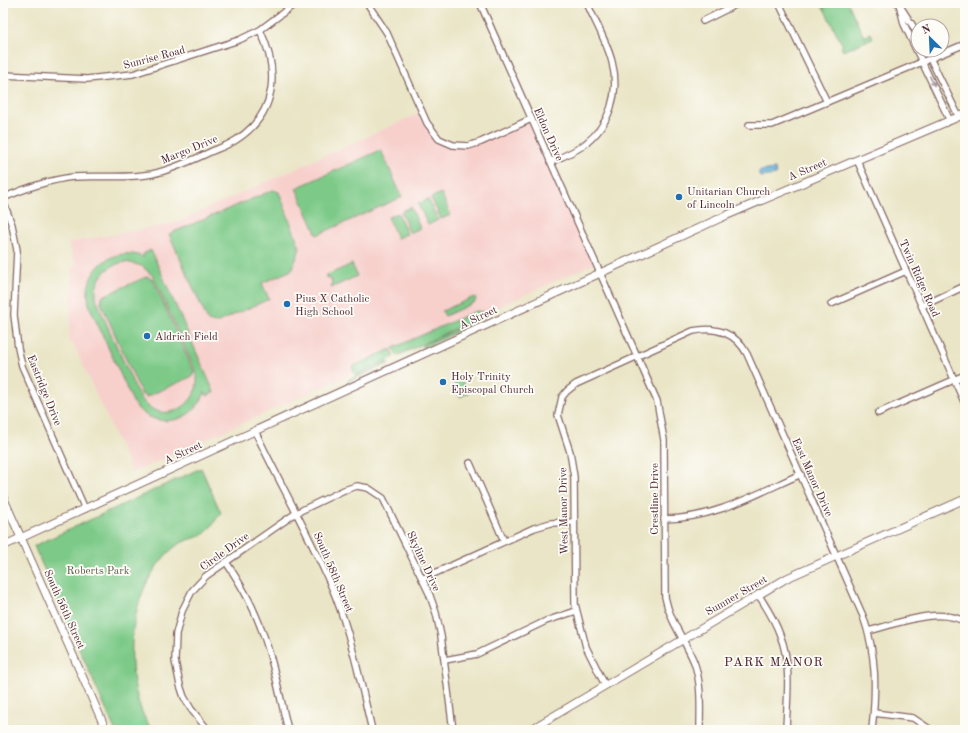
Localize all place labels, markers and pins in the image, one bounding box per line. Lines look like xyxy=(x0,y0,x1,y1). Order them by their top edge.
place label: Unitarian Church of Lincoln xyxy=(687,187,770,211)
marker: Unitarian Church of Lincoln xyxy=(674,192,684,202)
place label: Pius X Catholic High School xyxy=(295,294,370,318)
marker: Pius X Catholic High School xyxy=(282,299,292,309)
marker: Aldrich Field xyxy=(142,331,152,341)
place label: Aldrich Field xyxy=(155,332,218,343)
place label: Holy Trinity Episcopal Church xyxy=(451,372,534,396)
marker: Holy Trinity Episcopal Church xyxy=(438,377,448,387)

